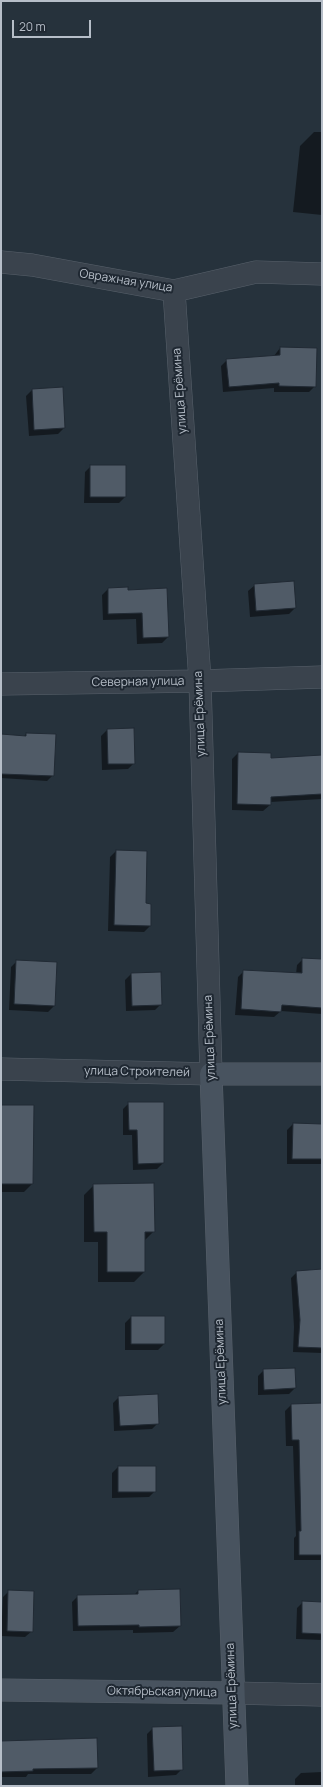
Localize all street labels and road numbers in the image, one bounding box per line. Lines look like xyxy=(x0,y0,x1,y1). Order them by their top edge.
street label: Овражная улица xyxy=(78,267,174,295)
street label: улица Ерёмина xyxy=(170,348,190,434)
street label: улица Ерёмина xyxy=(191,671,209,757)
street label: Северная улица xyxy=(91,674,185,690)
street label: улица Ерёмина xyxy=(201,995,219,1081)
street label: улица Строителей xyxy=(84,1064,190,1080)
street label: улица Ерёмина xyxy=(212,1319,230,1405)
street label: улица Ерёмина xyxy=(223,1643,241,1729)
street label: Октябрьская улица xyxy=(107,1684,217,1700)

